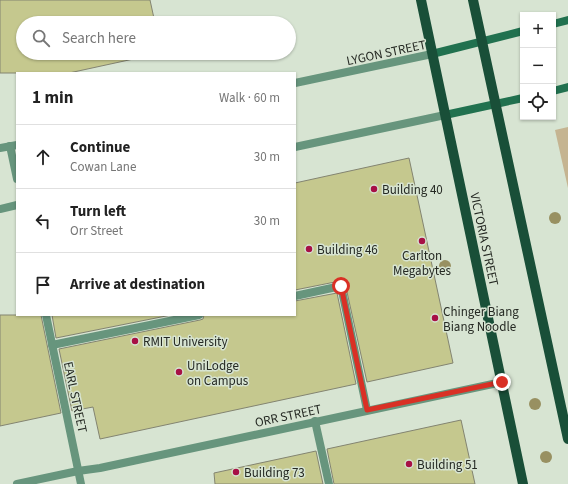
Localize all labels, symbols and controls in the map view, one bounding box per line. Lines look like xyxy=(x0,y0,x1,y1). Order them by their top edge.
map controls xyxy=(520,12,556,120)
button: + xyxy=(520,12,556,48)
search box xyxy=(16,16,296,60)
icon: search xyxy=(30,27,52,49)
text: Search here xyxy=(62,28,136,49)
street label: LYGON STREET xyxy=(345,36,428,70)
button: − xyxy=(520,48,556,84)
button: locate xyxy=(520,84,556,120)
text: 1 min xyxy=(32,86,73,110)
text: Walk · 60 m xyxy=(219,89,280,107)
text: Continue xyxy=(70,137,130,158)
icon: ahead xyxy=(32,146,54,168)
text: 30 m xyxy=(254,148,280,166)
text: Cowan Lane xyxy=(70,158,136,176)
place label: Building 40 xyxy=(382,181,443,199)
marker: Building 40 xyxy=(369,184,379,194)
street label: VICTORIA STREET xyxy=(465,191,503,287)
text: Turn left xyxy=(70,201,126,222)
icon: left xyxy=(32,210,54,232)
text: 30 m xyxy=(254,212,280,230)
text: Orr Street xyxy=(70,222,123,240)
marker: Carlton Megabytes xyxy=(417,236,427,246)
place label: Building 46 xyxy=(317,241,378,259)
marker: Building 46 xyxy=(304,244,314,254)
place label: Carlton Megabytes xyxy=(393,247,452,280)
icon: arrive xyxy=(32,274,54,296)
text: Arrive at destination xyxy=(70,274,205,295)
route start xyxy=(332,277,350,295)
place label: Chinger Biang Biang Noodle xyxy=(443,303,519,336)
marker: Chinger Biang Biang Noodle xyxy=(430,313,440,323)
place label: RMIT University xyxy=(143,333,228,351)
marker: RMIT University xyxy=(130,336,140,346)
place label: UniLodge on Campus xyxy=(187,357,249,390)
street label: EARL STREET xyxy=(59,360,91,434)
marker: UniLodge on Campus xyxy=(174,367,184,377)
route end xyxy=(493,373,511,391)
street label: ORR STREET xyxy=(253,400,323,432)
place label: Building 51 xyxy=(417,456,478,474)
marker: Building 51 xyxy=(404,459,414,469)
place label: Building 73 xyxy=(244,464,305,482)
marker: Building 73 xyxy=(231,467,241,477)

